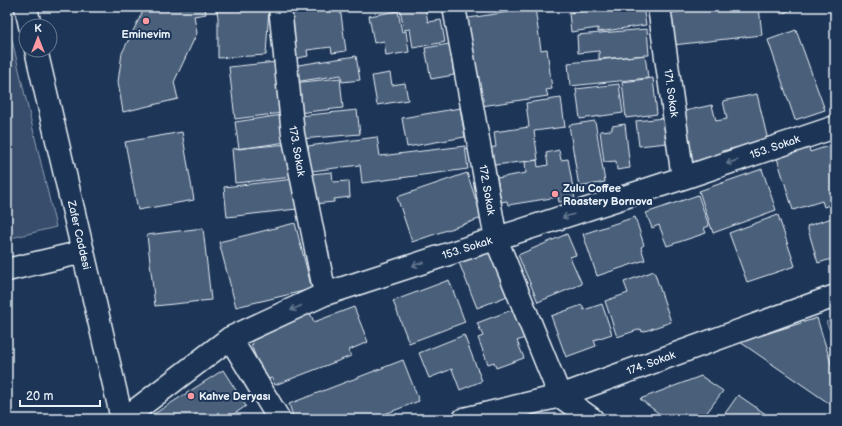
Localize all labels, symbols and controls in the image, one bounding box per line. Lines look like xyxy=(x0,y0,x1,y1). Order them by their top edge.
marker: Eminevim xyxy=(141,16,151,26)
north arrow xyxy=(18,18,58,58)
text: K xyxy=(34,22,42,35)
place label: Eminevim xyxy=(122,28,171,41)
street label: 171. Sokak xyxy=(661,68,681,119)
street label: 173. Sokak xyxy=(286,125,308,178)
street label: 153. Sokak xyxy=(748,132,802,162)
one-way arrow xyxy=(725,159,738,166)
street label: 172. Sokak xyxy=(476,164,498,217)
place label: Zulu Coffee Roastery Bornova xyxy=(563,182,653,208)
marker: Zulu Coffee Roastery Bornova xyxy=(550,189,560,199)
street label: Zafer Caddesi xyxy=(64,198,93,271)
one-way arrow xyxy=(563,212,575,220)
street label: 153. Sokak xyxy=(440,234,494,262)
one-way arrow xyxy=(412,261,425,268)
one-way arrow xyxy=(290,305,302,312)
street label: 174. Sokak xyxy=(625,348,678,378)
scale bar xyxy=(20,382,100,408)
text: 20 m xyxy=(26,389,53,404)
place label: Kahve Deryası xyxy=(199,390,271,403)
marker: Kahve Deryası xyxy=(186,391,196,401)

